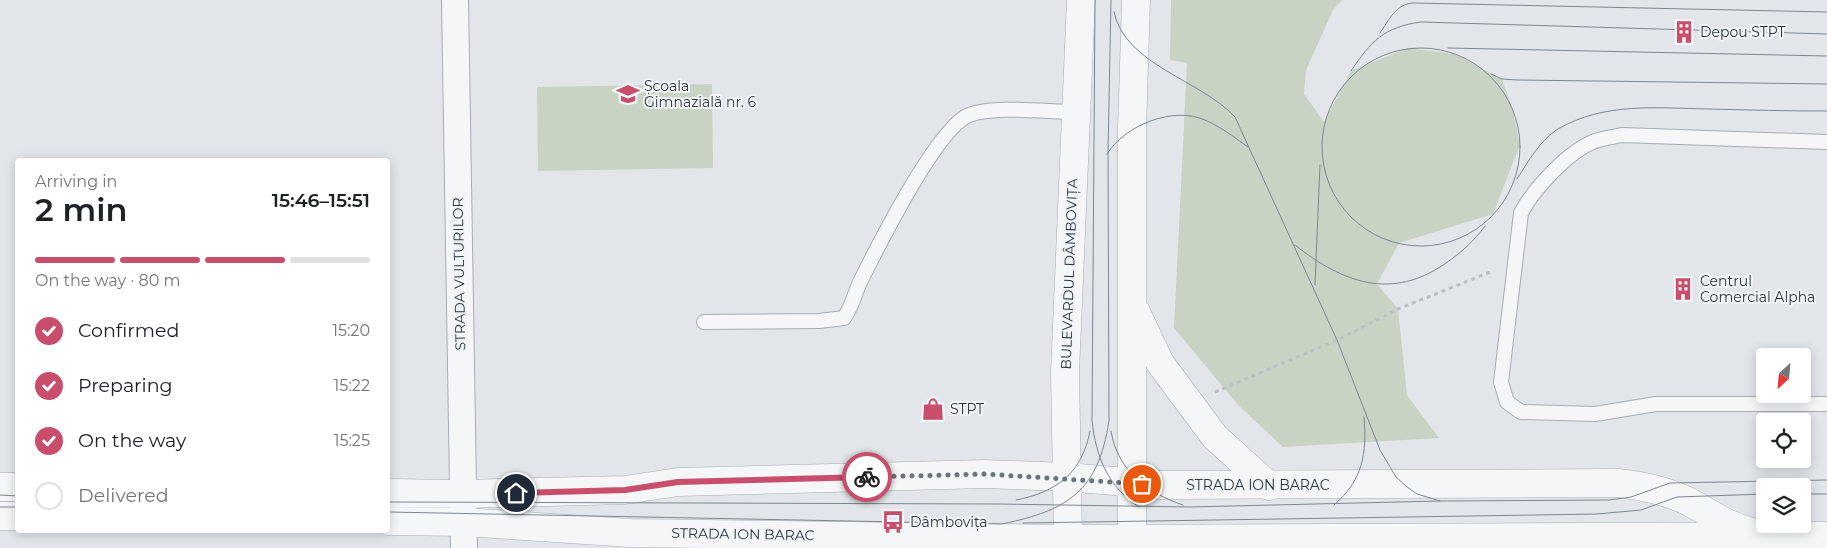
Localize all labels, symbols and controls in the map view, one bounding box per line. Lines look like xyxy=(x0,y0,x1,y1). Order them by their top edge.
building icon: Depou STPT xyxy=(1671,19,1697,45)
place label: Depou STPT xyxy=(1700,23,1785,41)
place label: Școala Gimnazială nr. 6 xyxy=(644,77,757,111)
school or university icon: Școala Gimnazială nr. 6 xyxy=(615,81,641,107)
text: Arriving in xyxy=(35,172,117,191)
street label: BULEVARDUL DÂMBOVIȚA xyxy=(1057,177,1082,370)
text: 15:46–15:51 xyxy=(272,189,370,212)
text: 2 min xyxy=(35,190,127,229)
street label: STRADA VULTURILOR xyxy=(449,197,469,351)
text: On the way · 80 m xyxy=(35,271,181,290)
place label: Centrul Comercial Alpha xyxy=(1700,272,1815,306)
building icon: Centrul Comercial Alpha xyxy=(1670,276,1696,302)
icon: check xyxy=(35,317,63,345)
text: Confirmed xyxy=(78,319,179,342)
text: 15:20 xyxy=(332,321,370,340)
north arrow xyxy=(1756,348,1811,402)
map controls xyxy=(1756,348,1811,533)
icon: check xyxy=(35,372,63,400)
text: Preparing xyxy=(78,374,173,397)
text: 15:22 xyxy=(334,376,370,395)
shop icon: STPT xyxy=(920,396,946,422)
place label: STPT xyxy=(950,400,984,418)
button: locate xyxy=(1756,413,1811,468)
icon: check xyxy=(35,427,63,455)
text: On the way xyxy=(78,429,186,452)
text: 15:25 xyxy=(334,431,370,450)
courier xyxy=(842,452,892,502)
icon: bike xyxy=(853,463,881,491)
pin xyxy=(1121,463,1163,505)
icon: bag xyxy=(1128,470,1156,498)
pin xyxy=(495,472,537,514)
street label: STRADA ION BARAC xyxy=(1186,476,1330,494)
button: layers xyxy=(1756,478,1811,533)
icon: home xyxy=(502,479,530,507)
text: Delivered xyxy=(78,484,169,507)
bus stop icon: Dâmbovița xyxy=(880,509,906,535)
place label: Dâmbovița xyxy=(910,513,988,532)
street label: STRADA ION BARAC xyxy=(671,524,815,544)

